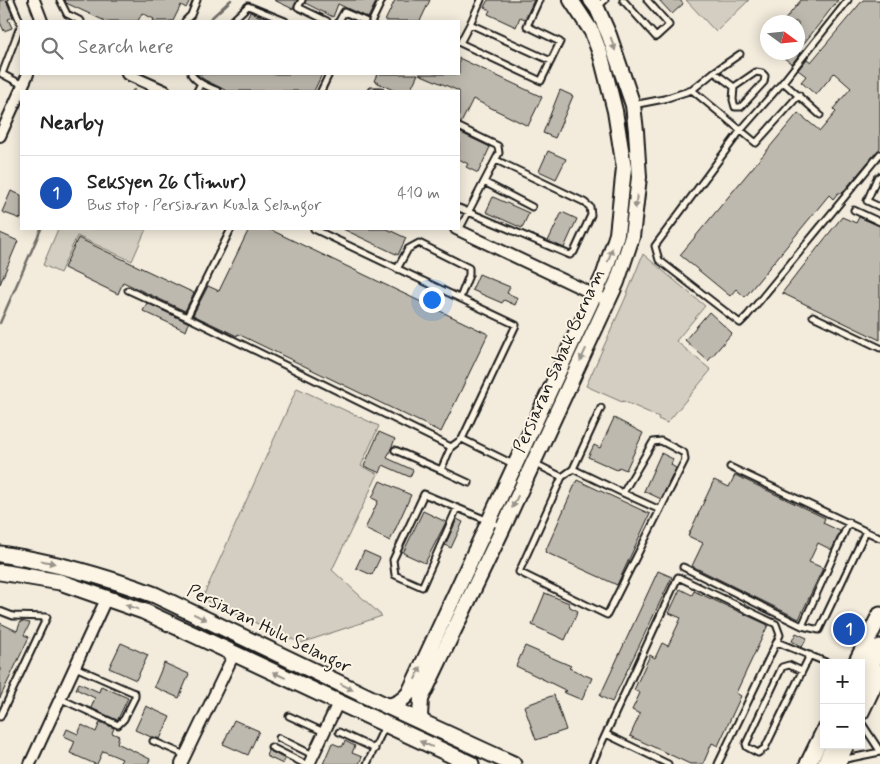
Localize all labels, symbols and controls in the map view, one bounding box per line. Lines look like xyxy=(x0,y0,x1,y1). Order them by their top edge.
north arrow xyxy=(760,15,805,60)
search box xyxy=(20,20,460,75)
icon: search xyxy=(38,34,66,62)
text: Search here xyxy=(78,35,174,60)
one-way arrow xyxy=(609,36,617,51)
text: Nearby xyxy=(40,109,104,137)
text: Seksyen 26 (Timur) xyxy=(87,170,246,195)
text: 1 xyxy=(52,183,60,204)
text: 410 m xyxy=(397,183,440,204)
text: Bus stop · Persiaran Kuala Selangor xyxy=(87,195,322,216)
one-way arrow xyxy=(632,195,640,211)
one-way arrow xyxy=(606,247,614,262)
street label: Persiaran Sabak Bernam xyxy=(508,265,610,457)
your location xyxy=(419,287,445,313)
one-way arrow xyxy=(579,348,587,362)
one-way arrow xyxy=(511,495,519,509)
one-way arrow xyxy=(40,558,56,566)
street label: Persiaran Hulu Selangor xyxy=(182,579,356,681)
one-way arrow xyxy=(124,602,139,610)
pin: 1 xyxy=(833,610,865,648)
one-way arrow xyxy=(193,613,207,621)
map controls xyxy=(820,659,865,749)
button: + xyxy=(820,659,865,704)
one-way arrow xyxy=(415,666,423,680)
one-way arrow xyxy=(272,671,286,679)
one-way arrow xyxy=(340,683,354,691)
button: − xyxy=(820,704,865,749)
one-way arrow xyxy=(419,739,433,747)

